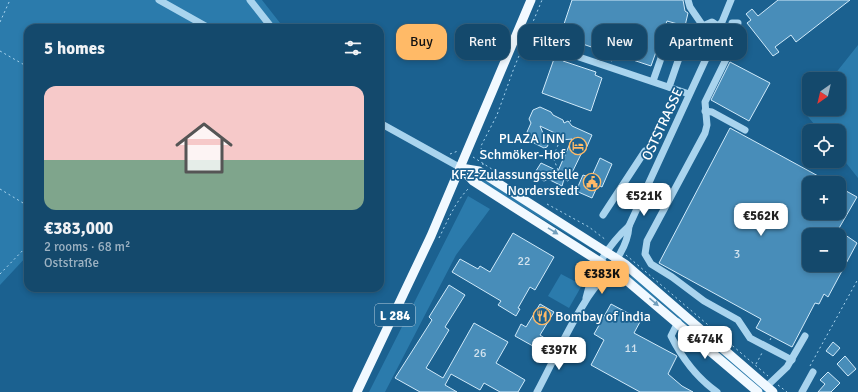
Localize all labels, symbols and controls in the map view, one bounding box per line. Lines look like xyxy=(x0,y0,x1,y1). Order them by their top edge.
chip: Buy xyxy=(396,24,447,60)
chip: Rent xyxy=(455,24,510,60)
chip: Filters xyxy=(518,24,584,60)
chip: New xyxy=(592,24,647,60)
chip: Apartment xyxy=(655,24,747,60)
icon: filters xyxy=(342,37,364,59)
text: 5 homes xyxy=(44,38,105,59)
north arrow xyxy=(802,72,846,116)
map controls xyxy=(802,72,846,272)
street label: OSTSTRASSE xyxy=(638,85,687,163)
icon: home xyxy=(168,112,240,184)
button: locate xyxy=(802,124,846,168)
place label: PLAZA INN Schmöker-Hof xyxy=(479,130,566,163)
hotel icon: PLAZA INN Schmöker-Hof xyxy=(568,136,588,156)
place label: KFZ-Zulassungsstelle Norderstedt xyxy=(451,166,579,199)
public building icon: KFZ-Zulassungsstelle Norderstedt xyxy=(582,172,602,192)
button: + xyxy=(802,176,846,220)
pin: €521K xyxy=(616,183,672,217)
text: €521K xyxy=(626,188,662,204)
pin: €562K xyxy=(733,203,789,237)
text: €562K xyxy=(743,208,779,224)
text: €383,000 xyxy=(44,218,113,239)
one-way arrow xyxy=(547,227,559,234)
button: − xyxy=(802,228,846,272)
text: 2 rooms · 68 m² xyxy=(44,239,130,255)
house number: 3 xyxy=(734,247,740,262)
house number: 22 xyxy=(518,254,530,269)
text: Oststraße xyxy=(44,255,99,271)
pin: €383K xyxy=(574,261,630,295)
text: €383K xyxy=(584,266,620,282)
one-way arrow xyxy=(648,297,659,306)
road number: L 284 xyxy=(375,304,415,326)
restaurant icon: Bombay of India xyxy=(532,306,552,326)
place label: Bombay of India xyxy=(555,308,651,325)
pin: €474K xyxy=(677,326,733,360)
text: €474K xyxy=(687,331,723,347)
pin: €397K xyxy=(531,337,587,371)
house number: 11 xyxy=(625,341,637,356)
text: €397K xyxy=(541,342,577,358)
house number: 26 xyxy=(474,346,486,361)

